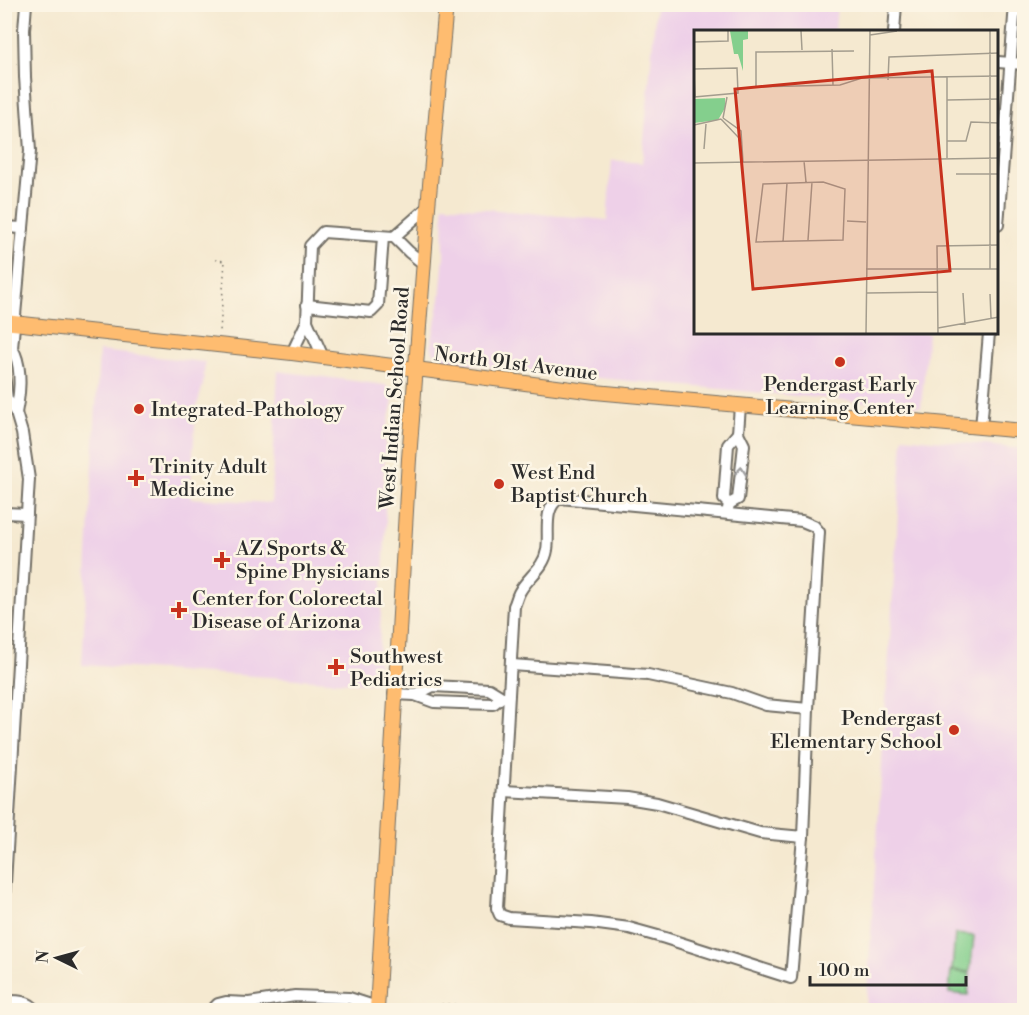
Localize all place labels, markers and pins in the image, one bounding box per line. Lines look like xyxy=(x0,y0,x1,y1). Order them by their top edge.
marker: Pendergast Early Learning Center xyxy=(833,355,847,369)
place label: Pendergast Early Learning Center xyxy=(764,373,917,421)
place label: Integrated-Pathology xyxy=(151,398,344,423)
marker: Integrated-Pathology xyxy=(132,402,146,416)
place label: Trinity Adult Medicine xyxy=(150,455,267,503)
place label: West End Baptist Church xyxy=(510,461,648,509)
marker: Trinity Adult Medicine xyxy=(127,469,145,487)
marker: West End Baptist Church xyxy=(492,477,506,491)
place label: AZ Sports & Spine Physicians xyxy=(235,537,390,585)
marker: AZ Sports & Spine Physicians xyxy=(213,551,231,569)
place label: Center for Colorectal Disease of Arizona xyxy=(192,587,383,635)
marker: Center for Colorectal Disease of Arizona xyxy=(170,601,188,619)
place label: Southwest Pediatrics xyxy=(350,645,443,693)
marker: Southwest Pediatrics xyxy=(327,658,345,676)
place label: Pendergast Elementary School xyxy=(770,707,942,755)
marker: Pendergast Elementary School xyxy=(947,723,961,737)

